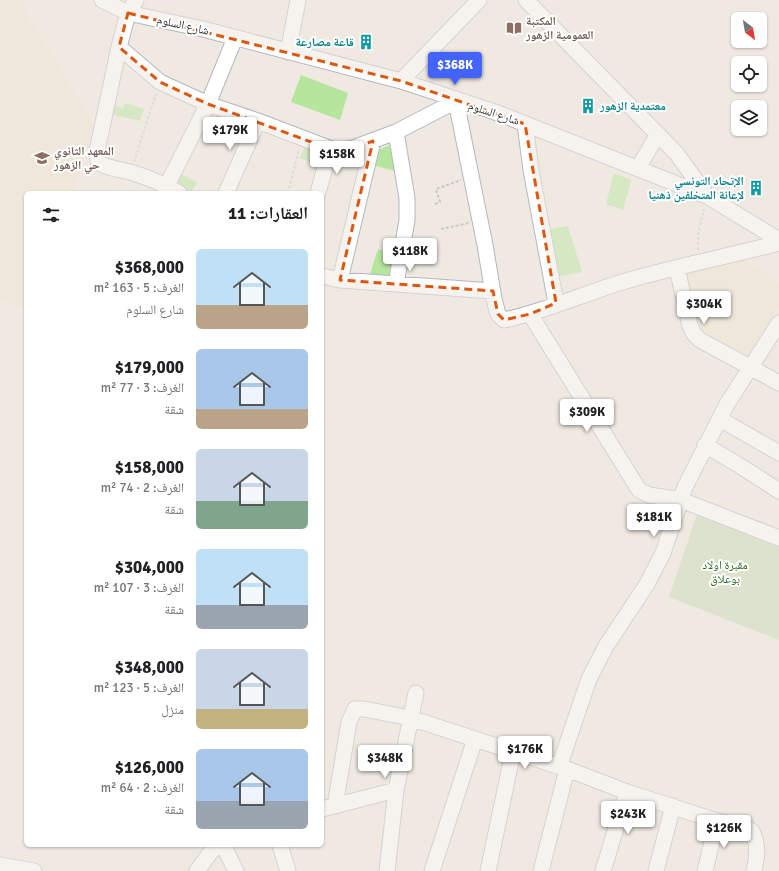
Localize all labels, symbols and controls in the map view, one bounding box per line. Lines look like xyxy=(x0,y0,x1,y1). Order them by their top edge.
street label: شارع السلوم xyxy=(155,12,211,39)
north arrow xyxy=(731,12,767,48)
map controls xyxy=(731,12,767,136)
place label: المكتبة العمومية الزهور xyxy=(525,14,594,43)
library icon: المكتبة العمومية الزهور xyxy=(505,19,523,37)
building icon: قاعة مصارعة xyxy=(357,33,375,51)
place label: قاعة مصارعة xyxy=(295,35,354,50)
pin: $368K xyxy=(427,52,483,86)
button: locate xyxy=(731,56,767,92)
text: $368K xyxy=(437,57,473,73)
building icon: معتمدية الزهور xyxy=(579,97,597,115)
street label: شارع السلوم xyxy=(466,98,522,129)
place label: معتمدية الزهور xyxy=(599,99,666,114)
button: layers xyxy=(731,100,767,136)
pin: $179K xyxy=(202,117,258,151)
text: $179K xyxy=(212,122,248,138)
pin: $158K xyxy=(309,141,365,175)
place label: المعهد الثانوي حي الزهور xyxy=(53,144,114,175)
text: $158K xyxy=(319,146,355,162)
school or university icon: المعهد الثانوي حي الزهور xyxy=(33,149,51,167)
place label: الإتحاد التونسي لإعانة المتخلفين ذهنيا xyxy=(648,174,744,203)
building icon: الإتحاد التونسي لإعانة المتخلفين ذهنيا xyxy=(747,179,765,197)
text: العقارات: 11 xyxy=(228,203,308,224)
icon: filters xyxy=(40,204,62,226)
pin: $118K xyxy=(382,238,438,272)
text: $118K xyxy=(392,243,428,259)
text: $368,000 xyxy=(115,257,184,278)
icon: home xyxy=(228,265,276,313)
text: الغرف: 5 · 163 m² xyxy=(94,280,184,296)
pin: $304K xyxy=(676,291,732,325)
text: $304K xyxy=(686,296,722,312)
text: شارع السلوم xyxy=(126,302,184,318)
text: $179,000 xyxy=(115,357,184,378)
icon: home xyxy=(228,365,276,413)
text: الغرف: 3 · 77 m² xyxy=(101,380,184,396)
pin: $309K xyxy=(559,399,615,433)
text: شقة xyxy=(165,402,184,418)
text: $309K xyxy=(569,404,605,420)
text: $158,000 xyxy=(115,457,184,478)
icon: home xyxy=(228,465,276,513)
text: الغرف: 2 · 74 m² xyxy=(101,480,184,496)
text: شقة xyxy=(165,502,184,518)
pin: $181K xyxy=(626,504,682,538)
text: $181K xyxy=(636,509,672,525)
text: $304,000 xyxy=(115,557,184,578)
park label: مقبرة اولاد بوعلاق xyxy=(702,558,748,587)
icon: home xyxy=(228,565,276,613)
text: الغرف: 3 · 107 m² xyxy=(94,580,184,596)
text: شقة xyxy=(165,602,184,618)
text: $348,000 xyxy=(115,657,184,678)
icon: home xyxy=(228,665,276,713)
text: الغرف: 5 · 123 m² xyxy=(94,680,184,696)
text: منزل xyxy=(161,702,184,718)
pin: $176K xyxy=(497,736,553,770)
text: $176K xyxy=(507,741,543,757)
pin: $348K xyxy=(357,745,413,779)
text: $348K xyxy=(367,750,403,766)
text: $126,000 xyxy=(115,757,184,778)
icon: home xyxy=(228,765,276,813)
text: الغرف: 2 · 64 m² xyxy=(101,780,184,796)
pin: $243K xyxy=(600,801,656,835)
text: شقة xyxy=(165,802,184,818)
text: $243K xyxy=(610,806,646,822)
pin: $126K xyxy=(696,815,752,849)
text: $126K xyxy=(706,820,742,836)

